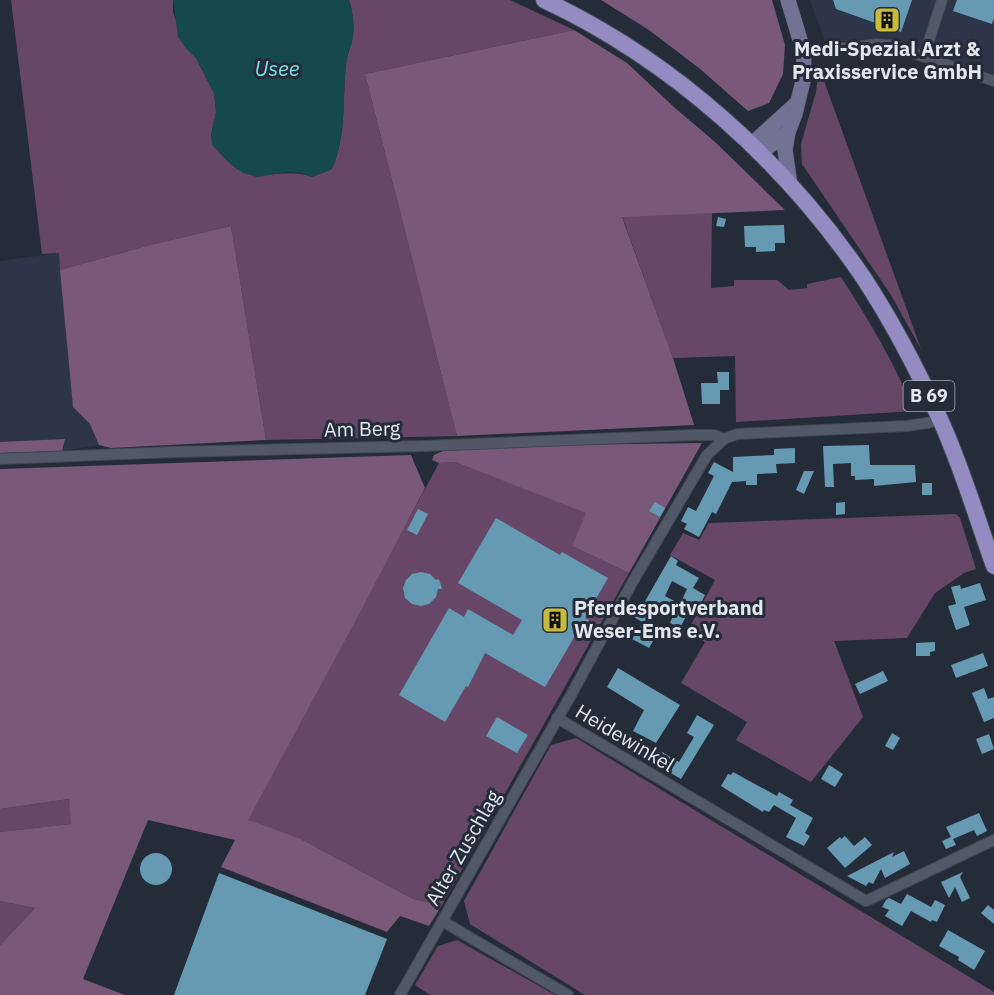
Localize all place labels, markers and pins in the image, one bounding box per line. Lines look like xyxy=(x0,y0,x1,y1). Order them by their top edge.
building icon: Medi-Spezial Arzt & Praxisservice GmbH xyxy=(872,5,902,35)
place label: Medi-Spezial Arzt & Praxisservice GmbH xyxy=(792,35,982,85)
place label: Pferdesportverband Weser-Ems e.V. xyxy=(574,594,764,644)
building icon: Pferdesportverband Weser-Ems e.V. xyxy=(540,605,570,635)

